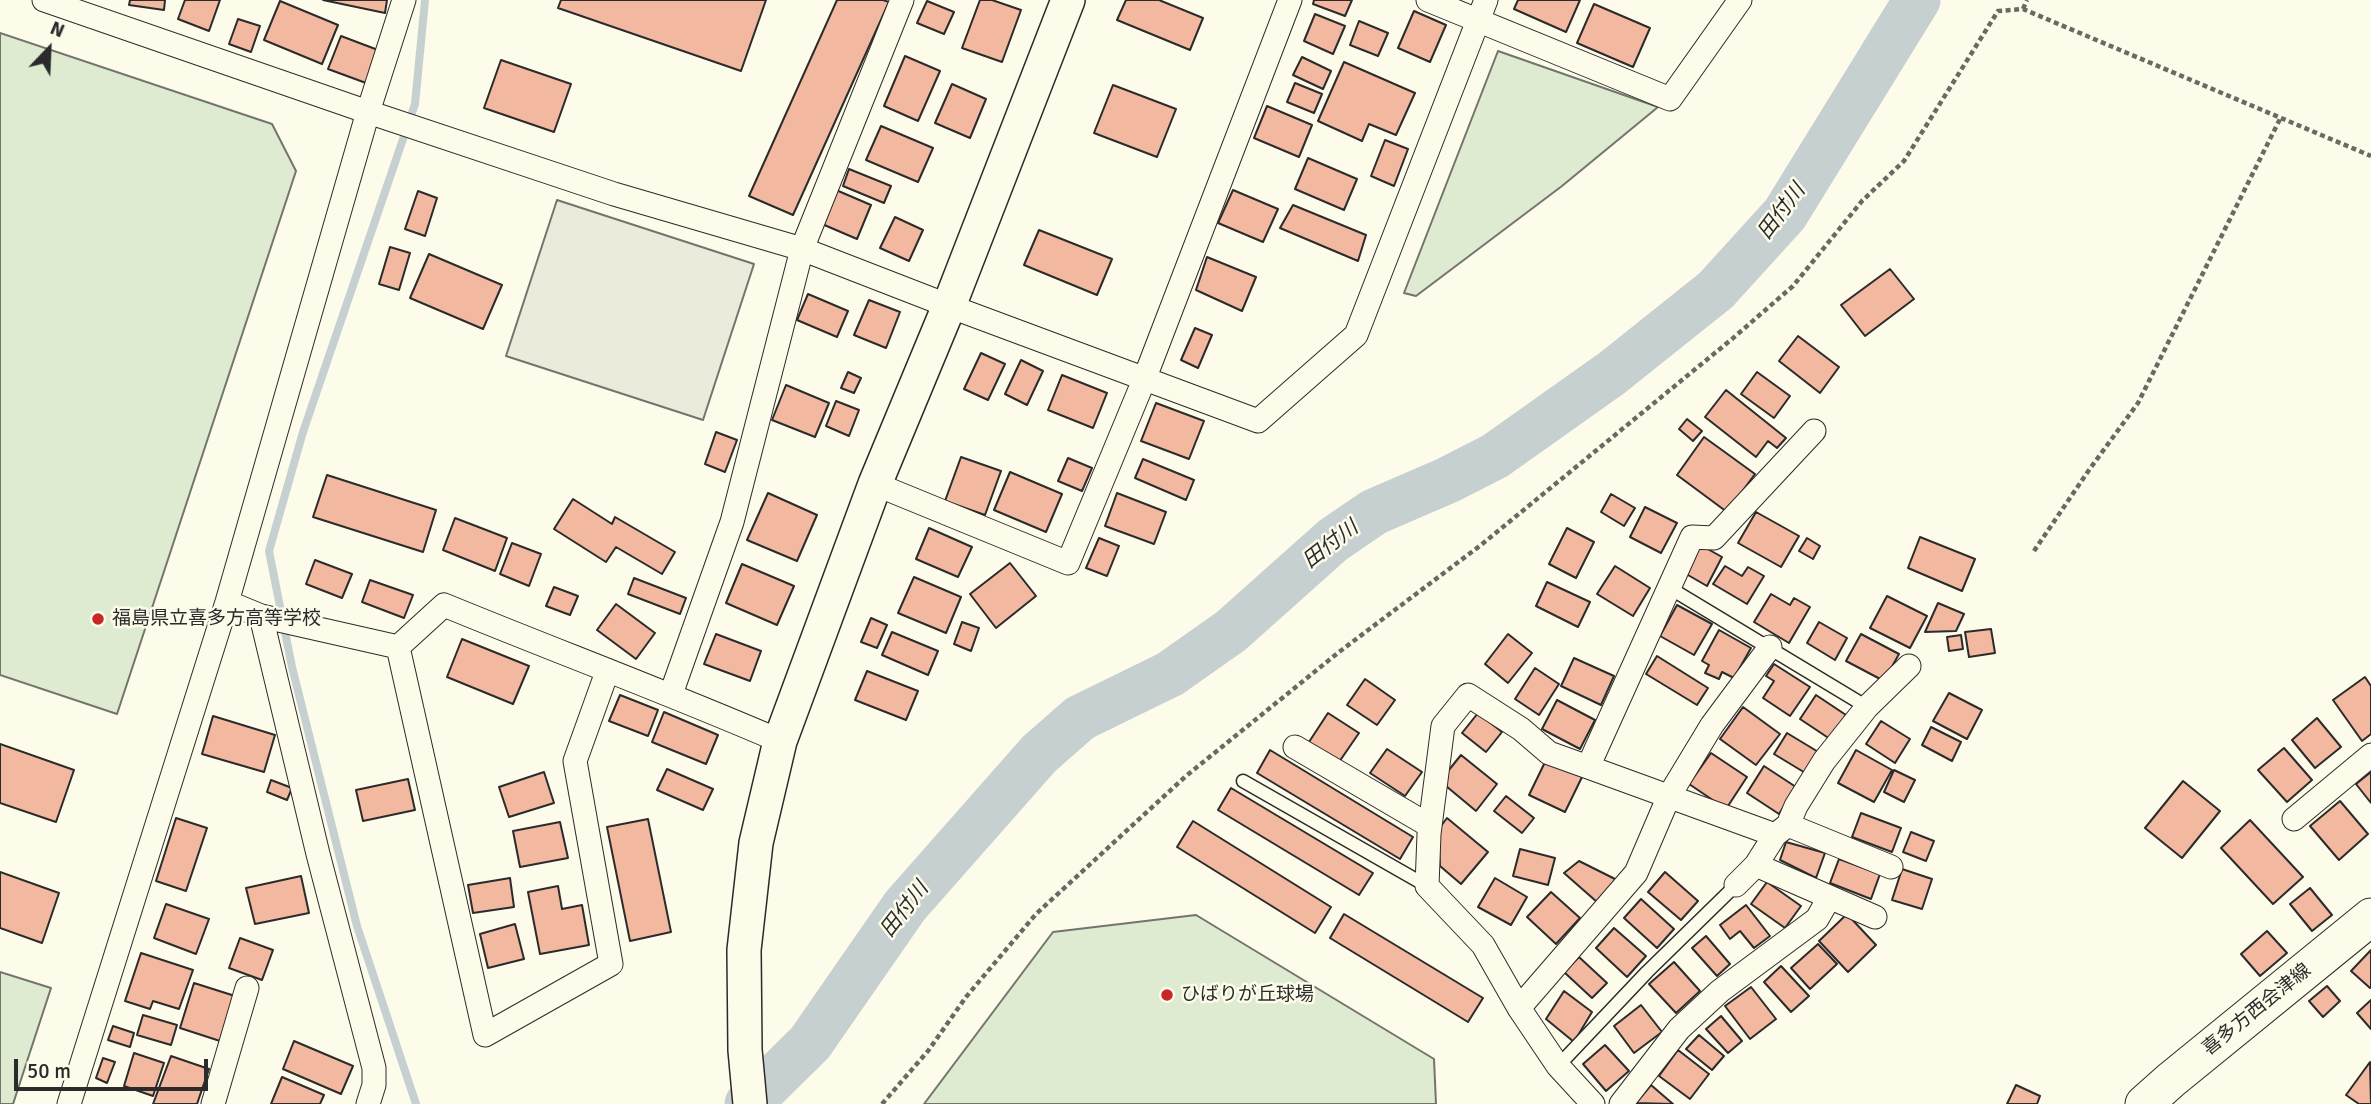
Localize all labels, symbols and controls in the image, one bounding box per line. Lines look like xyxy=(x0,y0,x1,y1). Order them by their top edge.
north arrow xyxy=(14,14,84,84)
text: N xyxy=(46,16,68,43)
water label: 田付川 xyxy=(1753,179,1811,245)
water label: 田付川 xyxy=(1298,516,1364,574)
place label: 福島県立喜多方高等学校 xyxy=(112,608,321,630)
marker: 福島県立喜多方高等学校 xyxy=(90,611,106,627)
water label: 田付川 xyxy=(876,877,934,943)
street label: 喜多方西会津線 xyxy=(2198,959,2316,1061)
place label: ひばりが丘球場 xyxy=(1181,984,1314,1006)
marker: ひばりが丘球場 xyxy=(1159,987,1175,1003)
scale bar xyxy=(18,1044,212,1088)
text: 50 m xyxy=(27,1058,71,1084)

